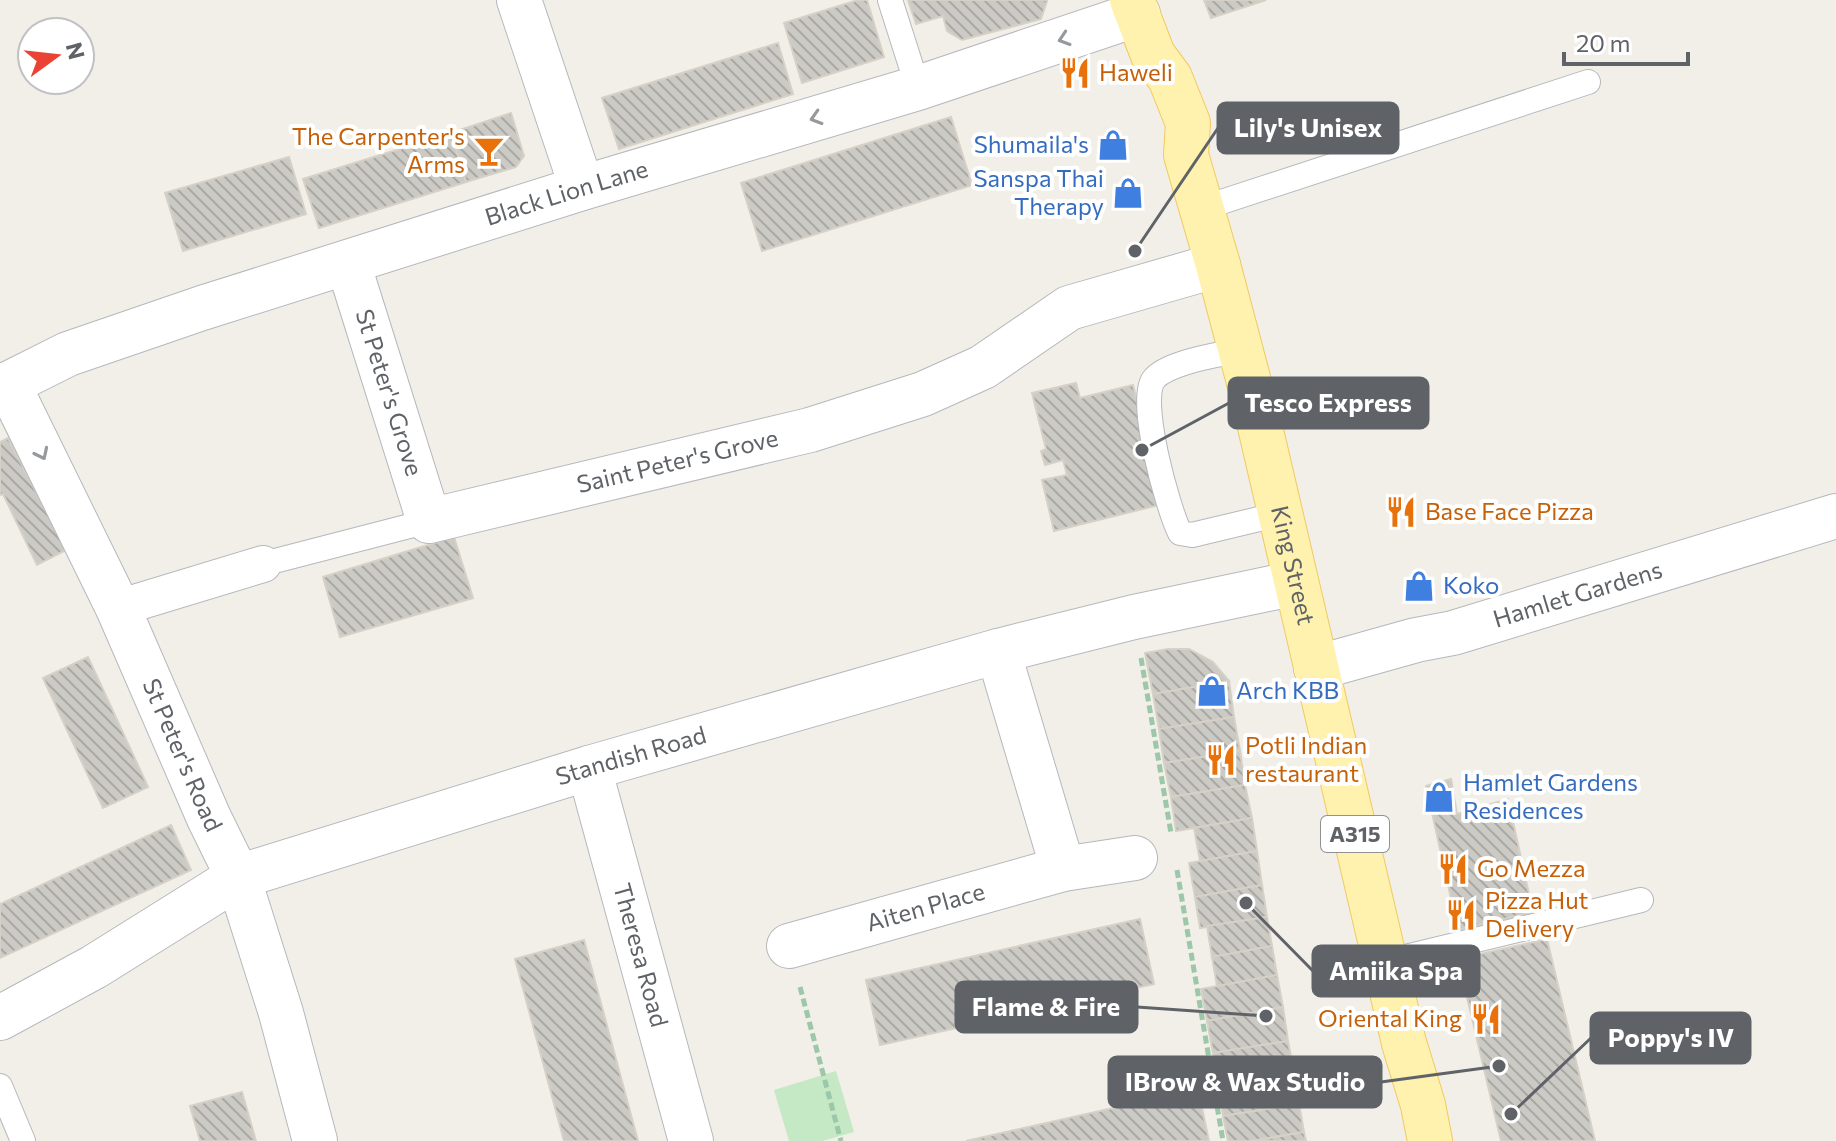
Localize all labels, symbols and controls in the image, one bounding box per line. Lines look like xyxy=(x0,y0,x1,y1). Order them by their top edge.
north arrow xyxy=(16,16,96,96)
scale bar xyxy=(1564,16,1688,66)
text: 20 m xyxy=(1576,28,1630,57)
one-way arrow xyxy=(1057,29,1071,45)
text: N xyxy=(61,39,91,62)
restaurant icon: Haweli xyxy=(1058,56,1092,90)
place label: Haweli xyxy=(1099,57,1173,86)
callout: Lily's Unisex xyxy=(1218,103,1398,153)
one-way arrow xyxy=(810,109,823,125)
text: Lily's Unisex xyxy=(1234,111,1382,142)
place label: The Carpenter's Arms xyxy=(292,121,465,178)
shop icon: Shumaila's xyxy=(1096,128,1130,162)
place label: Shumaila's xyxy=(974,129,1089,158)
bar icon: The Carpenter's Arms xyxy=(472,134,506,168)
street label: Black Lion Lane xyxy=(481,153,651,231)
place label: Sanspa Thai Therapy xyxy=(973,163,1104,220)
shop icon: Sanspa Thai Therapy xyxy=(1111,176,1145,210)
street label: St Peter's Grove xyxy=(350,305,430,479)
callout: Tesco Express xyxy=(1229,378,1428,428)
text: Tesco Express xyxy=(1244,386,1412,417)
street label: Saint Peter's Grove xyxy=(574,422,781,498)
one-way arrow xyxy=(32,446,48,461)
restaurant icon: Base Face Pizza xyxy=(1384,495,1418,529)
place label: Base Face Pizza xyxy=(1425,496,1594,525)
street label: King Street xyxy=(1266,503,1322,628)
street label: Hamlet Gardens xyxy=(1489,554,1665,633)
shop icon: Koko xyxy=(1402,569,1436,603)
place label: Koko xyxy=(1443,570,1499,599)
street label: St Peter's Road xyxy=(137,674,229,836)
shop icon: Arch KBB xyxy=(1195,674,1229,708)
place label: Arch KBB xyxy=(1236,675,1339,704)
street label: Standish Road xyxy=(552,719,709,791)
place label: Potli Indian restaurant xyxy=(1245,730,1367,787)
restaurant icon: Potli Indian restaurant xyxy=(1204,743,1238,777)
place label: Hamlet Gardens Residences xyxy=(1463,767,1638,824)
shop icon: Hamlet Gardens Residences xyxy=(1422,780,1456,814)
road number: A315 xyxy=(1321,816,1389,852)
restaurant icon: Go Mezza xyxy=(1436,852,1470,886)
place label: Go Mezza xyxy=(1477,853,1586,882)
street label: Aiten Place xyxy=(863,876,988,937)
street label: Theresa Road xyxy=(608,880,675,1030)
place label: Pizza Hut Delivery xyxy=(1485,885,1589,942)
restaurant icon: Pizza Hut Delivery xyxy=(1444,898,1478,932)
callout: Amiika Spa xyxy=(1313,946,1479,996)
text: Amiika Spa xyxy=(1329,954,1463,985)
callout: Flame & Fire xyxy=(956,982,1137,1032)
text: Flame & Fire xyxy=(972,990,1120,1021)
restaurant icon: Oriental King xyxy=(1469,1002,1503,1036)
place label: Oriental King xyxy=(1318,1003,1462,1032)
callout: Poppy's IV xyxy=(1591,1013,1750,1063)
text: Poppy's IV xyxy=(1608,1021,1734,1052)
callout: IBrow & Wax Studio xyxy=(1109,1057,1381,1107)
text: IBrow & Wax Studio xyxy=(1125,1065,1365,1096)

